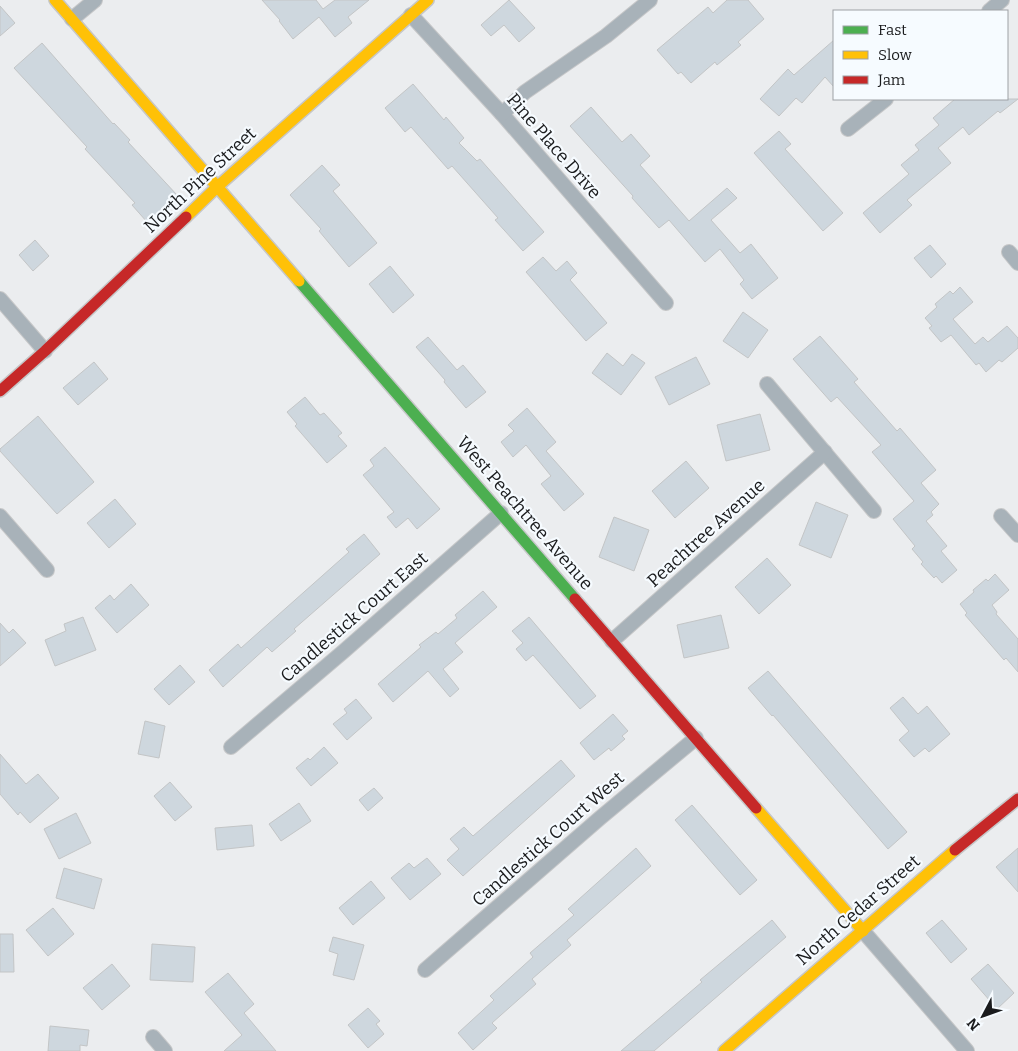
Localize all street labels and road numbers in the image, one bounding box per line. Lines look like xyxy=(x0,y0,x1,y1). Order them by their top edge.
street label: Pine Place Drive xyxy=(502,89,606,203)
street label: North Pine Street xyxy=(139,122,261,237)
street label: West Peachtree Avenue xyxy=(452,432,598,594)
street label: Peachtree Avenue xyxy=(643,474,769,592)
street label: Candlestick Court East xyxy=(276,547,432,687)
street label: Candlestick Court West xyxy=(468,767,629,911)
street label: North Cedar Street xyxy=(792,850,925,970)

